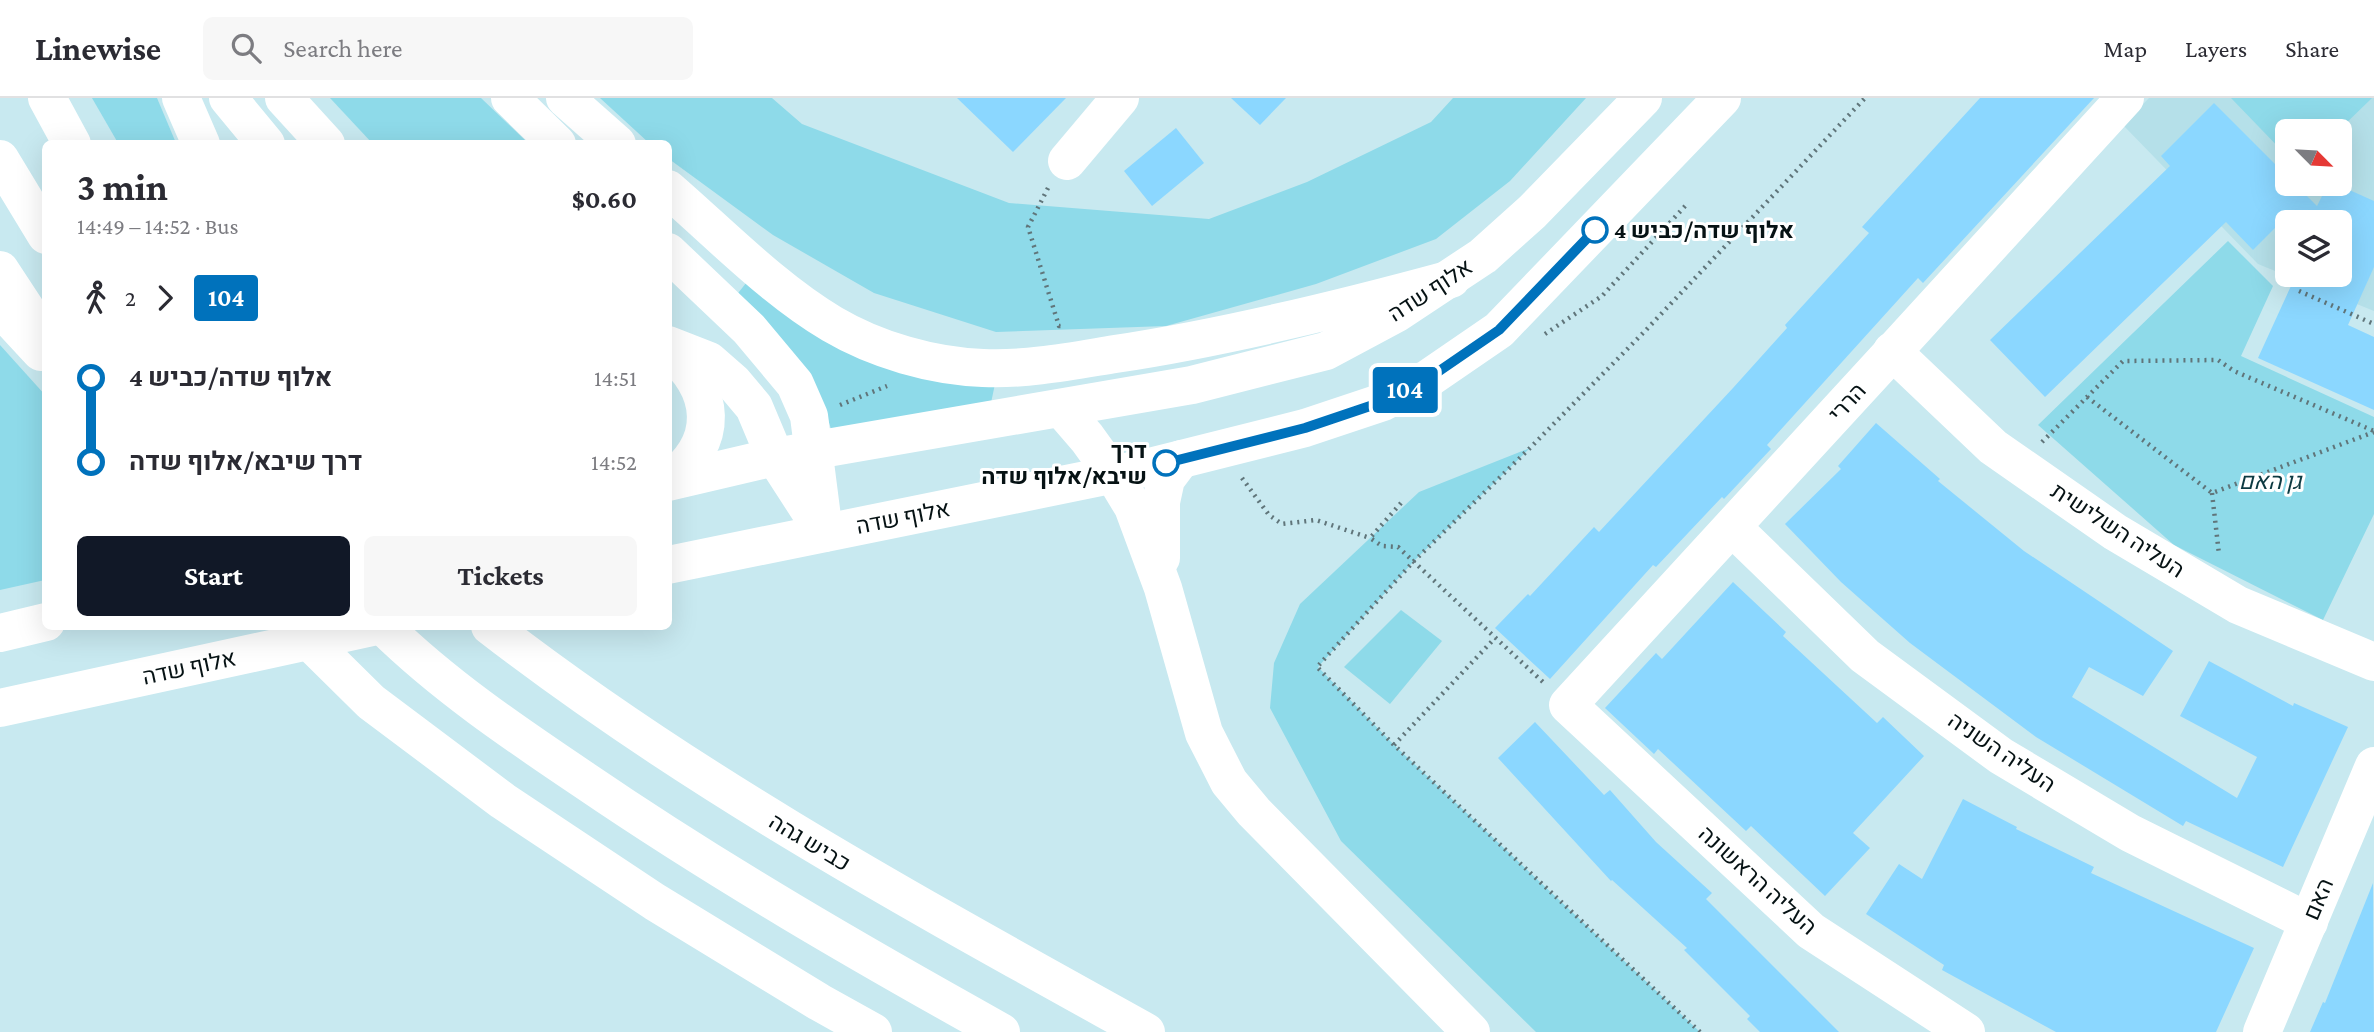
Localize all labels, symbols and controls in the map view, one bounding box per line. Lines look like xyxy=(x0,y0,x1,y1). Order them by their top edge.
search box xyxy=(203,17,693,80)
icon: search xyxy=(227,29,265,67)
text: Linewise xyxy=(35,30,161,67)
text: Search here xyxy=(283,34,403,63)
text: Map xyxy=(2103,35,2147,62)
text: Layers xyxy=(2185,35,2247,62)
text: Share xyxy=(2285,35,2339,62)
north arrow xyxy=(2275,119,2352,196)
map controls xyxy=(2275,119,2352,287)
text: 3 min xyxy=(77,166,168,208)
text: $0.60 xyxy=(572,185,637,214)
button: layers xyxy=(2275,210,2352,287)
text: 14:49 – 14:52 · Bus xyxy=(77,213,239,239)
marker: אלוף שדה/כביש 4 xyxy=(1582,217,1608,243)
place label: אלוף שדה/כביש 4 xyxy=(1614,217,1794,243)
street label: אלוף שדה xyxy=(1383,253,1477,327)
icon: walk xyxy=(77,279,115,317)
icon: forward xyxy=(146,279,184,317)
text: 104 xyxy=(208,284,244,311)
text: 2 xyxy=(125,285,136,311)
text: אלוף שדה/כביש 4 xyxy=(129,363,332,392)
text: 14:51 xyxy=(594,365,637,391)
line badge: 104 xyxy=(1365,367,1445,413)
text: 104 xyxy=(1387,376,1423,403)
street label: הררי xyxy=(1823,377,1871,427)
place label: דרך שיבא/אלוף שדה xyxy=(981,437,1147,489)
text: דרך שיבא/אלוף שדה xyxy=(129,447,362,476)
text: 14:52 xyxy=(591,449,637,475)
marker: דרך שיבא/אלוף שדה xyxy=(1153,450,1179,476)
park label: גן האם xyxy=(2239,468,2303,494)
street label: העליה השלישית xyxy=(2047,477,2189,583)
street label: אלוף שדה xyxy=(854,495,952,539)
button: Start xyxy=(77,536,350,616)
button: Tickets xyxy=(364,536,637,616)
street label: אלוף שדה xyxy=(140,644,238,690)
street label: העליה השניה xyxy=(1943,707,2061,797)
street label: כביש גהה xyxy=(765,808,855,876)
street label: העליה הראשונה xyxy=(1694,820,1822,940)
street label: האם xyxy=(2298,874,2338,924)

